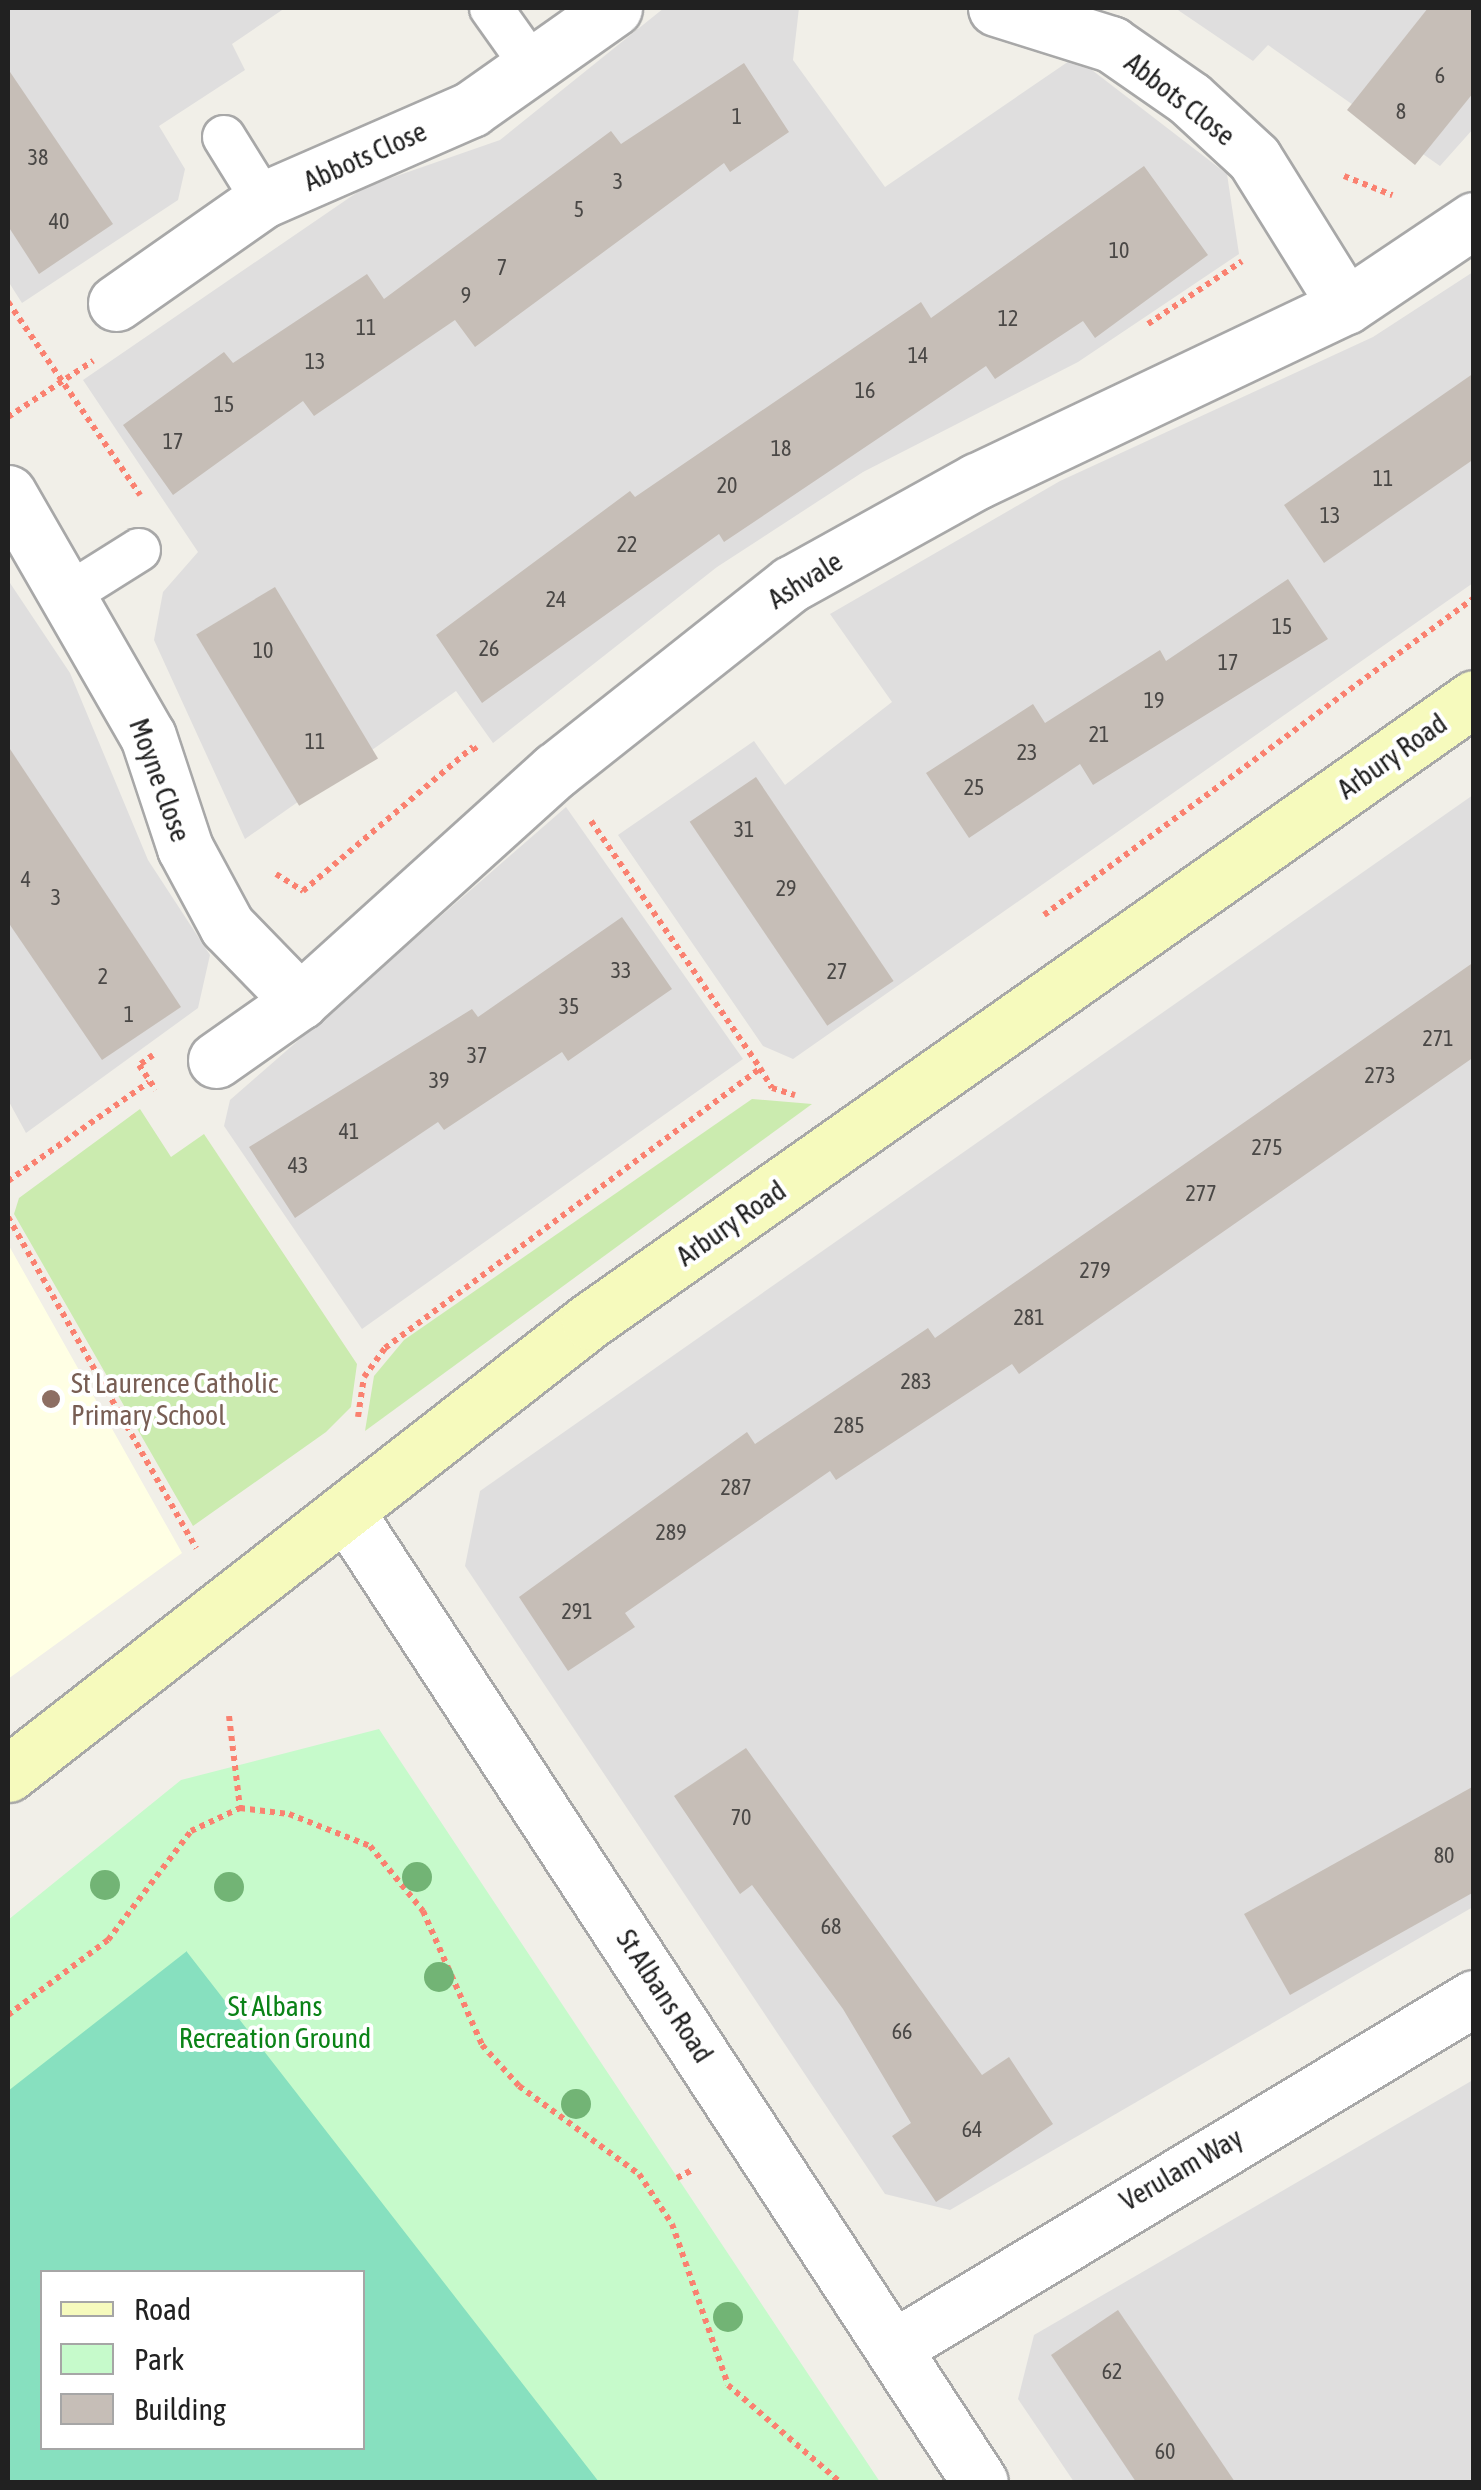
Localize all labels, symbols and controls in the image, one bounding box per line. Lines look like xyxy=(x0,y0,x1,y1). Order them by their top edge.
street label: Abbots Close xyxy=(1118,46,1242,152)
house number: 6 xyxy=(1435,63,1445,89)
house number: 8 xyxy=(1396,99,1406,125)
house number: 1 xyxy=(732,104,742,130)
street label: Abbots Close xyxy=(298,114,432,198)
house number: 38 xyxy=(28,145,48,171)
house number: 3 xyxy=(613,169,623,195)
house number: 5 xyxy=(574,197,584,223)
house number: 40 xyxy=(49,209,69,235)
house number: 10 xyxy=(1109,238,1129,264)
house number: 7 xyxy=(497,255,507,281)
house number: 9 xyxy=(461,283,471,309)
house number: 12 xyxy=(998,306,1018,332)
house number: 11 xyxy=(356,315,376,341)
house number: 14 xyxy=(908,343,928,369)
house number: 13 xyxy=(305,349,325,375)
house number: 16 xyxy=(855,378,875,404)
house number: 15 xyxy=(214,392,234,418)
house number: 17 xyxy=(163,429,183,455)
house number: 18 xyxy=(771,436,791,462)
house number: 11 xyxy=(1373,466,1393,492)
house number: 20 xyxy=(717,473,737,499)
house number: 13 xyxy=(1320,503,1340,529)
house number: 22 xyxy=(617,532,637,558)
street label: Ashvale xyxy=(762,544,848,616)
house number: 24 xyxy=(546,587,566,613)
house number: 15 xyxy=(1272,614,1292,640)
house number: 26 xyxy=(479,636,499,662)
house number: 10 xyxy=(253,638,273,664)
house number: 17 xyxy=(1218,650,1238,676)
house number: 19 xyxy=(1144,688,1164,714)
street label: Arbury Road xyxy=(1331,706,1453,806)
street label: Moyne Close xyxy=(122,714,198,846)
house number: 21 xyxy=(1089,722,1109,748)
house number: 11 xyxy=(305,729,325,755)
house number: 23 xyxy=(1017,740,1037,766)
house number: 25 xyxy=(964,775,984,801)
house number: 31 xyxy=(734,817,754,843)
house number: 4 xyxy=(21,867,31,893)
house number: 29 xyxy=(776,876,796,902)
house number: 3 xyxy=(51,885,61,911)
house number: 33 xyxy=(611,958,631,984)
house number: 27 xyxy=(827,959,847,985)
house number: 2 xyxy=(98,964,108,990)
house number: 35 xyxy=(559,994,579,1020)
house number: 1 xyxy=(124,1002,134,1028)
house number: 271 xyxy=(1422,1026,1454,1052)
house number: 37 xyxy=(467,1043,487,1069)
house number: 273 xyxy=(1364,1063,1396,1089)
house number: 39 xyxy=(429,1068,449,1094)
house number: 41 xyxy=(339,1119,359,1145)
house number: 275 xyxy=(1251,1135,1283,1161)
house number: 43 xyxy=(288,1153,308,1179)
street label: Arbury Road xyxy=(670,1173,792,1273)
house number: 277 xyxy=(1185,1181,1217,1207)
house number: 279 xyxy=(1079,1258,1111,1284)
house number: 281 xyxy=(1013,1305,1045,1331)
place label: St Laurence Catholic Primary School xyxy=(71,1366,278,1432)
house number: 283 xyxy=(900,1369,932,1395)
marker: St Laurence Catholic Primary School xyxy=(40,1388,62,1410)
house number: 285 xyxy=(833,1413,865,1439)
house number: 287 xyxy=(720,1475,752,1501)
house number: 289 xyxy=(655,1520,687,1546)
house number: 291 xyxy=(561,1599,593,1625)
house number: 70 xyxy=(731,1805,751,1831)
house number: 80 xyxy=(1434,1843,1454,1869)
house number: 68 xyxy=(821,1914,841,1940)
street label: St Albans Road xyxy=(610,1923,720,2069)
park label: St Albans Recreation Ground xyxy=(179,1989,371,2055)
house number: 66 xyxy=(892,2019,912,2045)
house number: 64 xyxy=(962,2117,982,2143)
street label: Verulam Way xyxy=(1114,2120,1248,2218)
legend xyxy=(40,2270,365,2450)
text: Road xyxy=(134,2292,191,2326)
text: Park xyxy=(134,2342,184,2376)
house number: 62 xyxy=(1102,2359,1122,2385)
text: Building xyxy=(134,2392,226,2426)
house number: 60 xyxy=(1155,2439,1175,2465)

